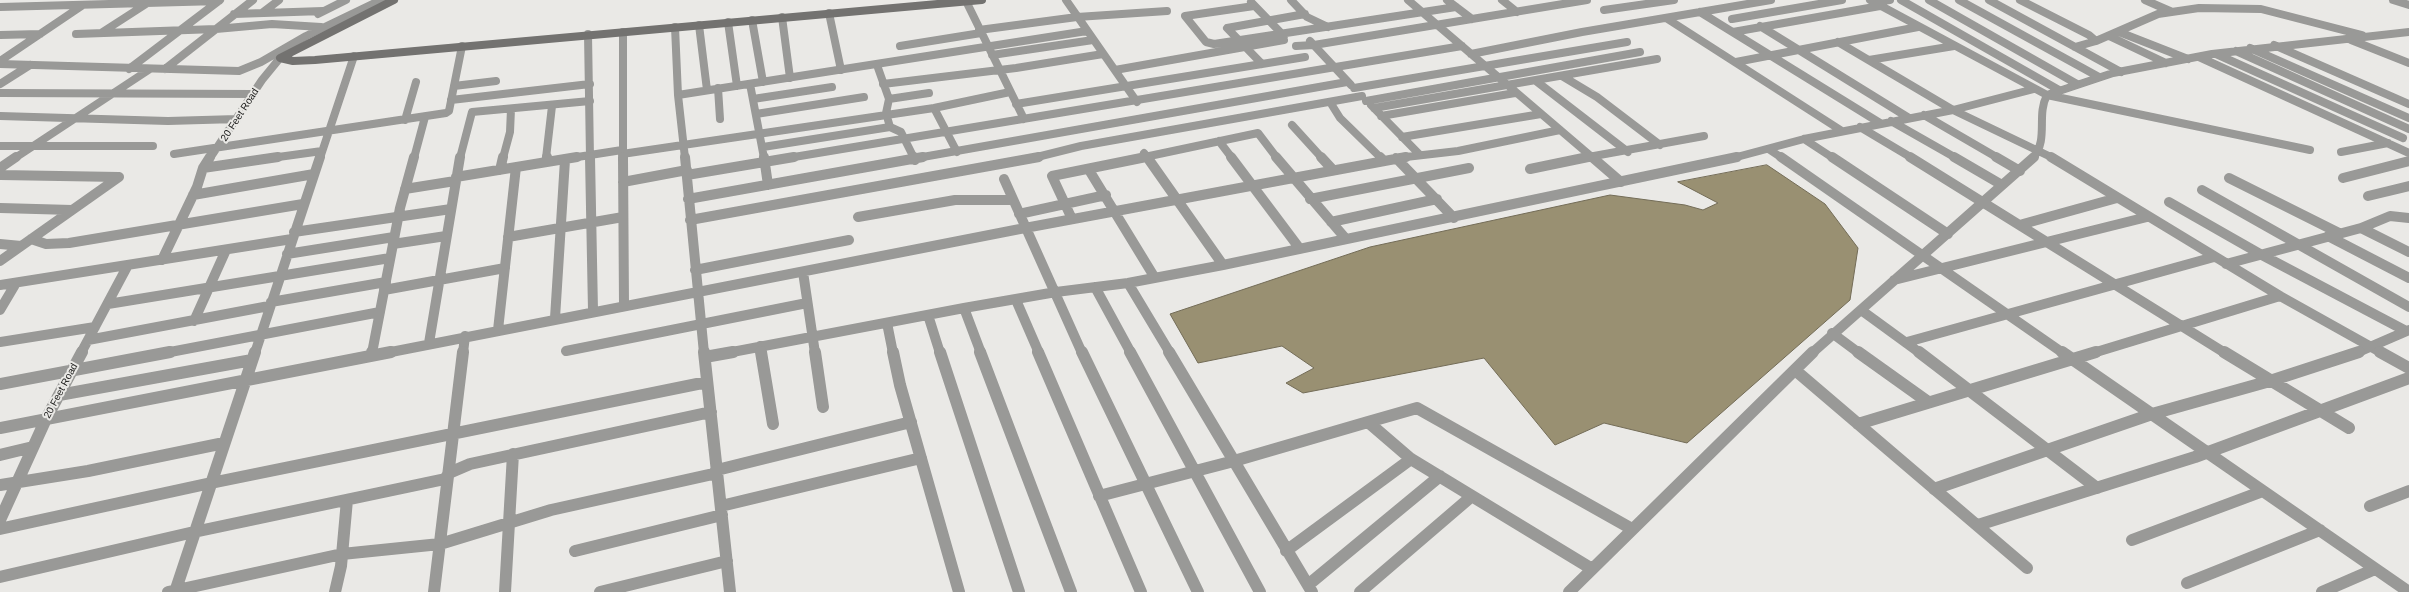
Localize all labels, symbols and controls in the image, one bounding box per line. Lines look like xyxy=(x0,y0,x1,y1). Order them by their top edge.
street label: 20 Feet Road xyxy=(218,86,262,144)
street label: 20 Feet Road xyxy=(41,361,81,421)

